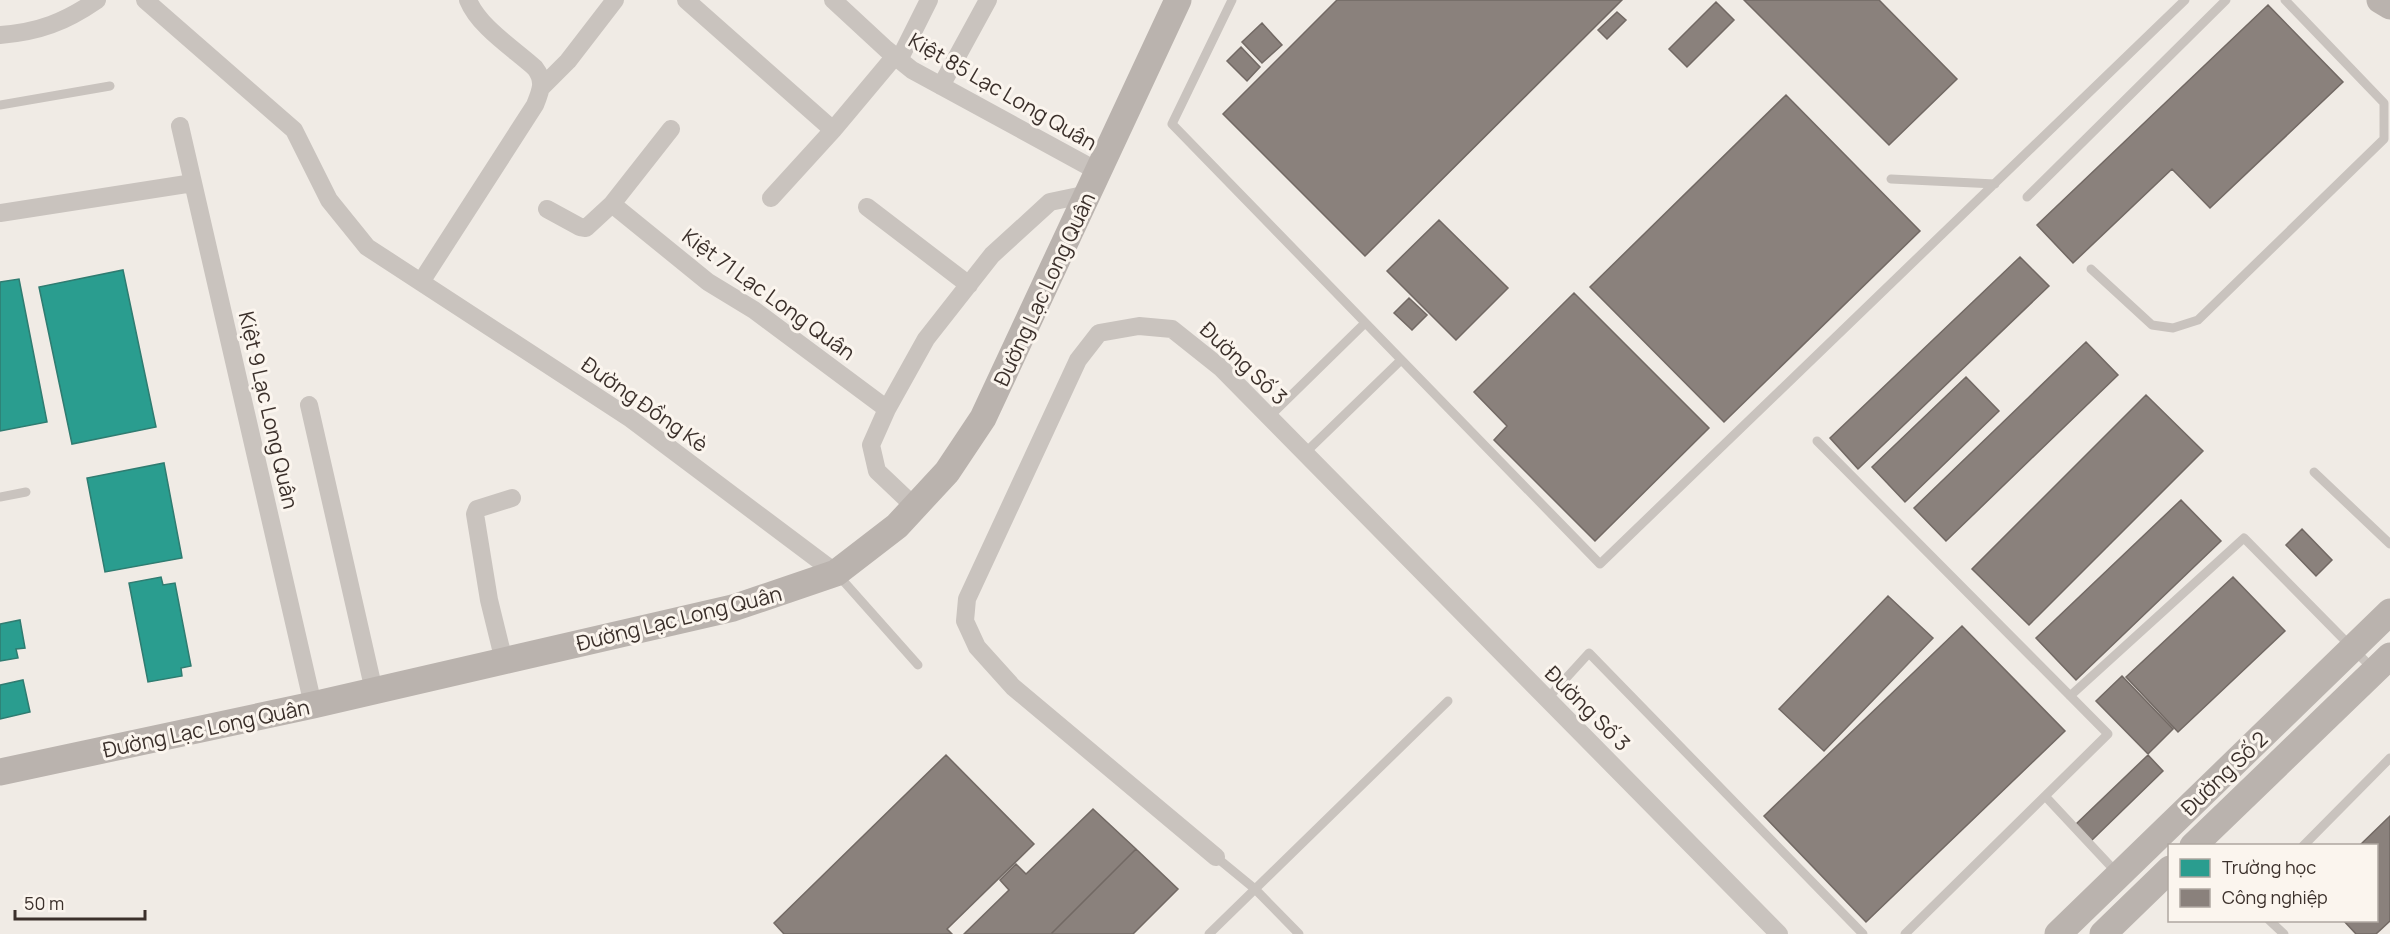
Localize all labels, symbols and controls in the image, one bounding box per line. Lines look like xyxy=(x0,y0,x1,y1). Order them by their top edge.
street label: Kiệt 85 Lạc Long Quân xyxy=(904,26,1102,156)
street label: Đường Lạc Long Quân xyxy=(987,188,1101,390)
street label: Kiệt 71 Lạc Long Quân xyxy=(677,222,861,366)
street label: Kiệt 9 Lạc Long Quân xyxy=(233,309,305,511)
street label: Đường Số 3 xyxy=(1194,315,1294,411)
street label: Đường Đồng Kè xyxy=(576,350,714,458)
street label: Đường Lạc Long Quân xyxy=(573,579,785,657)
street label: Đường Số 3 xyxy=(1539,659,1637,757)
street label: Đường Lạc Long Quân xyxy=(100,692,312,764)
street label: Đường Số 2 xyxy=(2175,725,2273,821)
legend xyxy=(2168,844,2378,922)
text: Trường học xyxy=(2222,855,2316,879)
scale bar xyxy=(15,883,146,921)
text: Công nghiệp xyxy=(2222,885,2328,909)
text: 50 m xyxy=(24,891,64,915)

